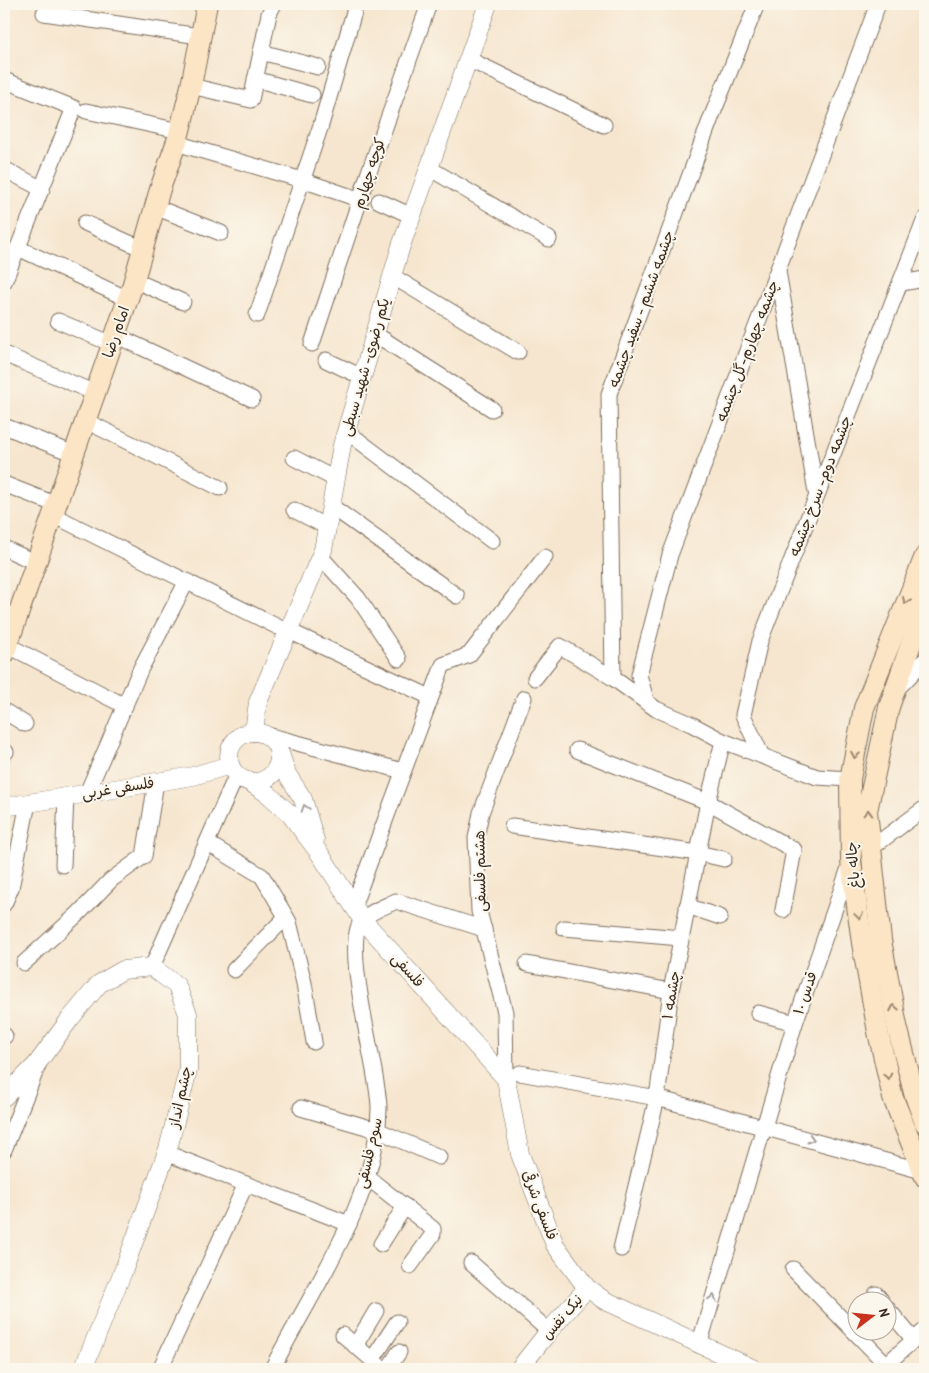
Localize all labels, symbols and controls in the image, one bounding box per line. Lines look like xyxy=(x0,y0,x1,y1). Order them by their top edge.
street label: کوچه چهارم xyxy=(347,135,391,211)
street label: چشمه ششم - سفید چشمه xyxy=(602,227,681,391)
street label: چشمه چهارم-گل چشمه xyxy=(710,277,784,425)
street label: یکم رضوی- شهید سبطی xyxy=(335,295,396,439)
street label: امام رضا xyxy=(97,303,135,361)
street label: چشمه دوم- سرخ چشمه xyxy=(783,412,858,560)
one-way arrow xyxy=(902,596,913,605)
one-way arrow xyxy=(850,750,861,759)
street label: فلسفی غربی xyxy=(80,771,156,804)
one-way arrow xyxy=(301,804,311,812)
one-way arrow xyxy=(863,808,873,816)
street label: هشتم فلسفی xyxy=(468,830,493,912)
street label: چاله باغ xyxy=(840,841,865,890)
one-way arrow xyxy=(853,912,863,921)
street label: فلسفی xyxy=(387,948,430,992)
street label: قدس ۱۰ xyxy=(787,968,822,1017)
street label: چشمه ۱ xyxy=(656,969,685,1021)
one-way arrow xyxy=(889,1004,899,1013)
street label: چشم انداز xyxy=(163,1064,198,1131)
one-way arrow xyxy=(882,1072,893,1080)
street label: سوم فلسفی xyxy=(350,1115,389,1191)
one-way arrow xyxy=(806,1134,814,1144)
street label: فلسفی شرقی xyxy=(518,1167,563,1243)
street label: نیک نفس xyxy=(536,1290,587,1344)
north arrow xyxy=(846,1290,896,1340)
one-way arrow xyxy=(707,1294,717,1303)
text: N xyxy=(875,1306,895,1319)

